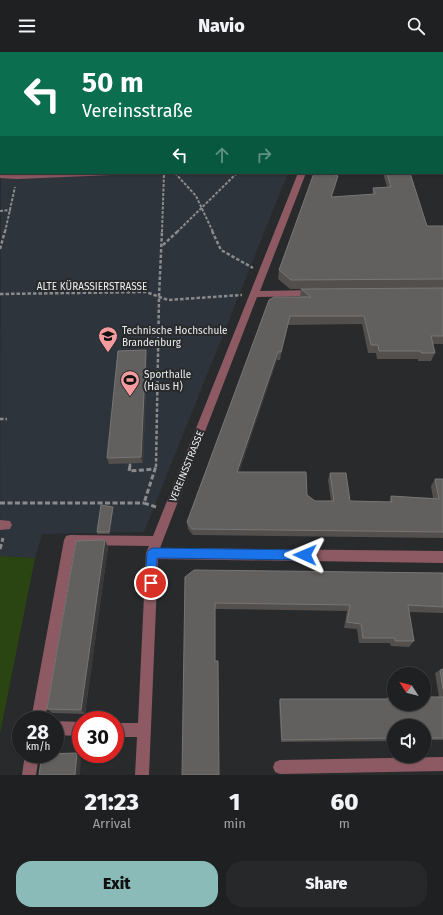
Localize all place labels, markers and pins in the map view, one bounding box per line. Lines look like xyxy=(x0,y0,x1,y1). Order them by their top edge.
school or university icon: Technische Hochschule Brandenburg xyxy=(97,325,119,353)
place label: Technische Hochschule Brandenburg xyxy=(122,325,228,349)
sports icon: Sporthalle (Haus H) xyxy=(119,369,141,397)
place label: Sporthalle (Haus H) xyxy=(144,369,191,393)
pin xyxy=(134,566,168,600)

